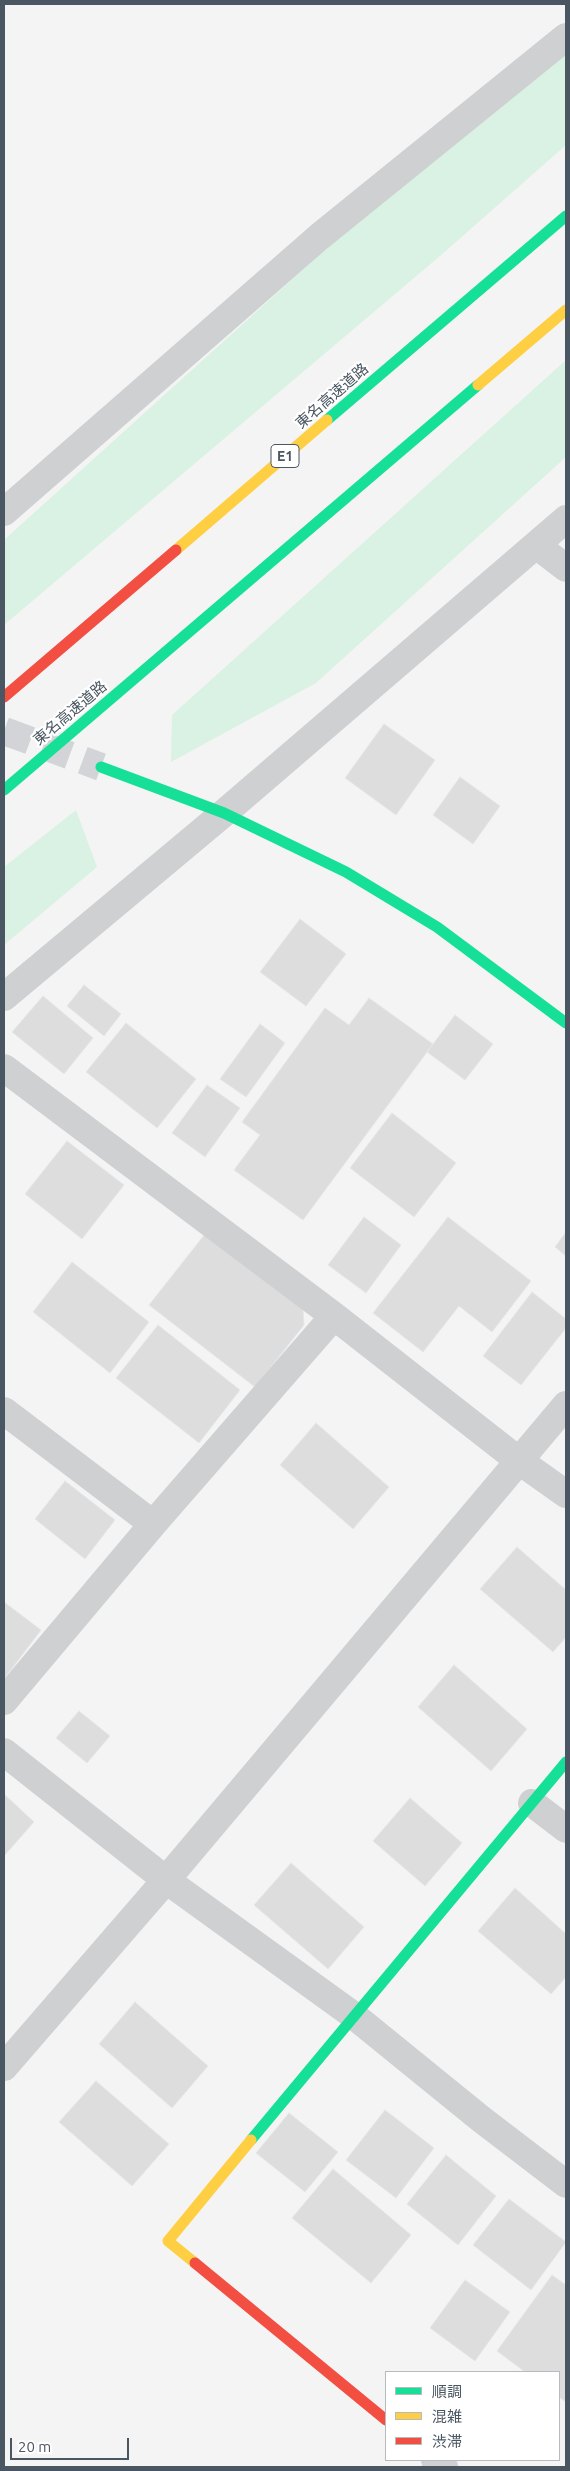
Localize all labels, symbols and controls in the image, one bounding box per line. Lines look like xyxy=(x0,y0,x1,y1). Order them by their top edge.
street label: 東名高速道路 xyxy=(292,360,372,432)
road number: E1 xyxy=(271,444,299,468)
street label: 東名高速道路 xyxy=(30,677,110,749)
legend xyxy=(385,2371,560,2461)
text: 順調 xyxy=(432,2383,462,2400)
text: 混雑 xyxy=(432,2408,462,2425)
scale bar xyxy=(12,2428,131,2460)
text: 渋滞 xyxy=(432,2433,462,2450)
text: 20 m xyxy=(18,2438,51,2455)

